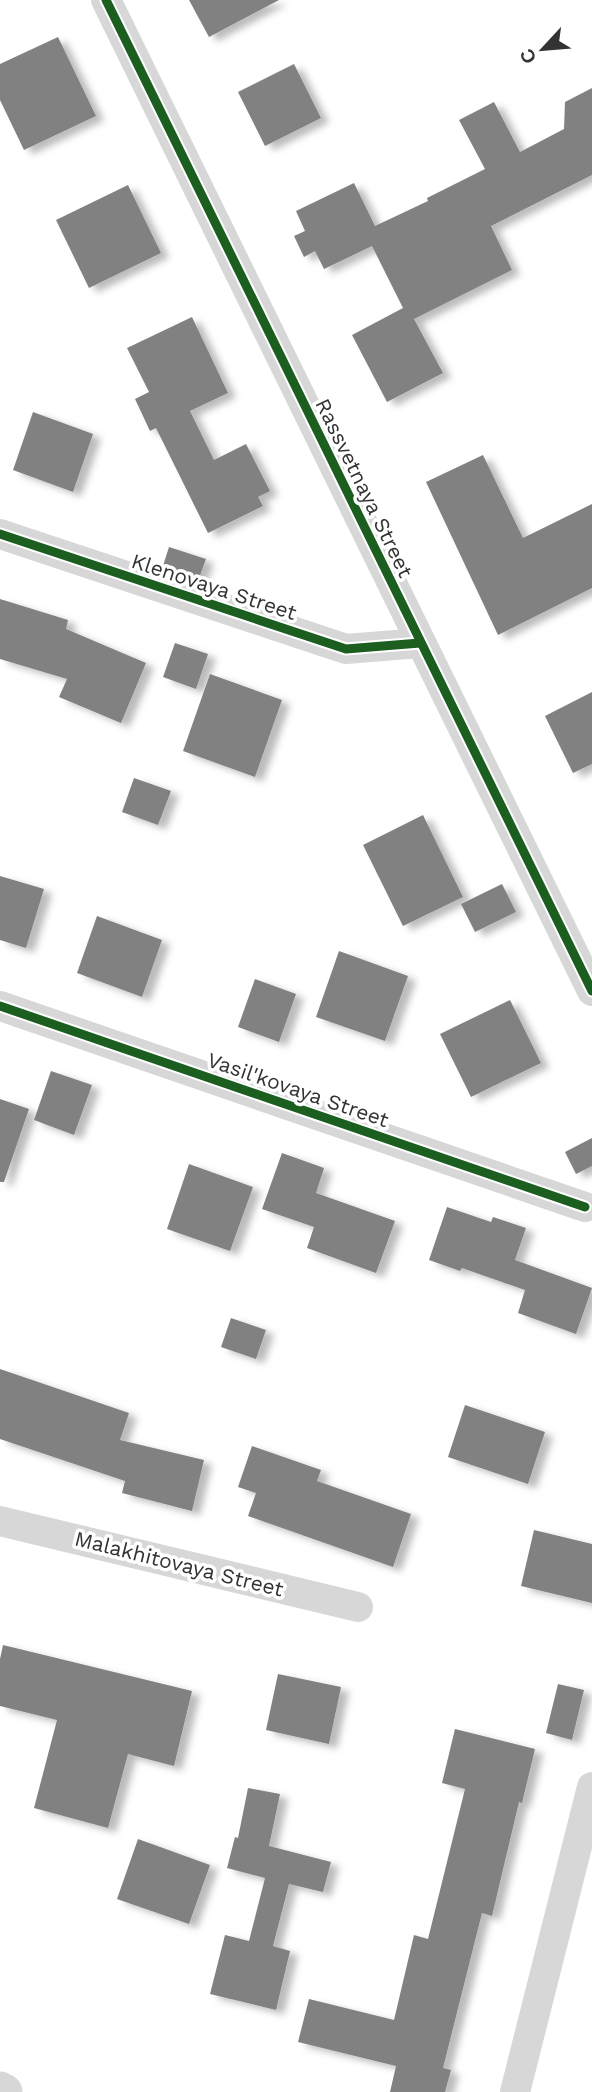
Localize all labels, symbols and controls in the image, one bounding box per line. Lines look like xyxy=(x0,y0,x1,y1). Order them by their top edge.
north arrow xyxy=(508,14,578,84)
text: С xyxy=(515,45,542,67)
street label: Rassvetnaya Street xyxy=(310,394,419,581)
street label: Klenovaya Street xyxy=(128,548,300,625)
street label: Vasil'kovaya Street xyxy=(204,1047,392,1132)
street label: Malakhitovaya Street xyxy=(72,1525,286,1602)

